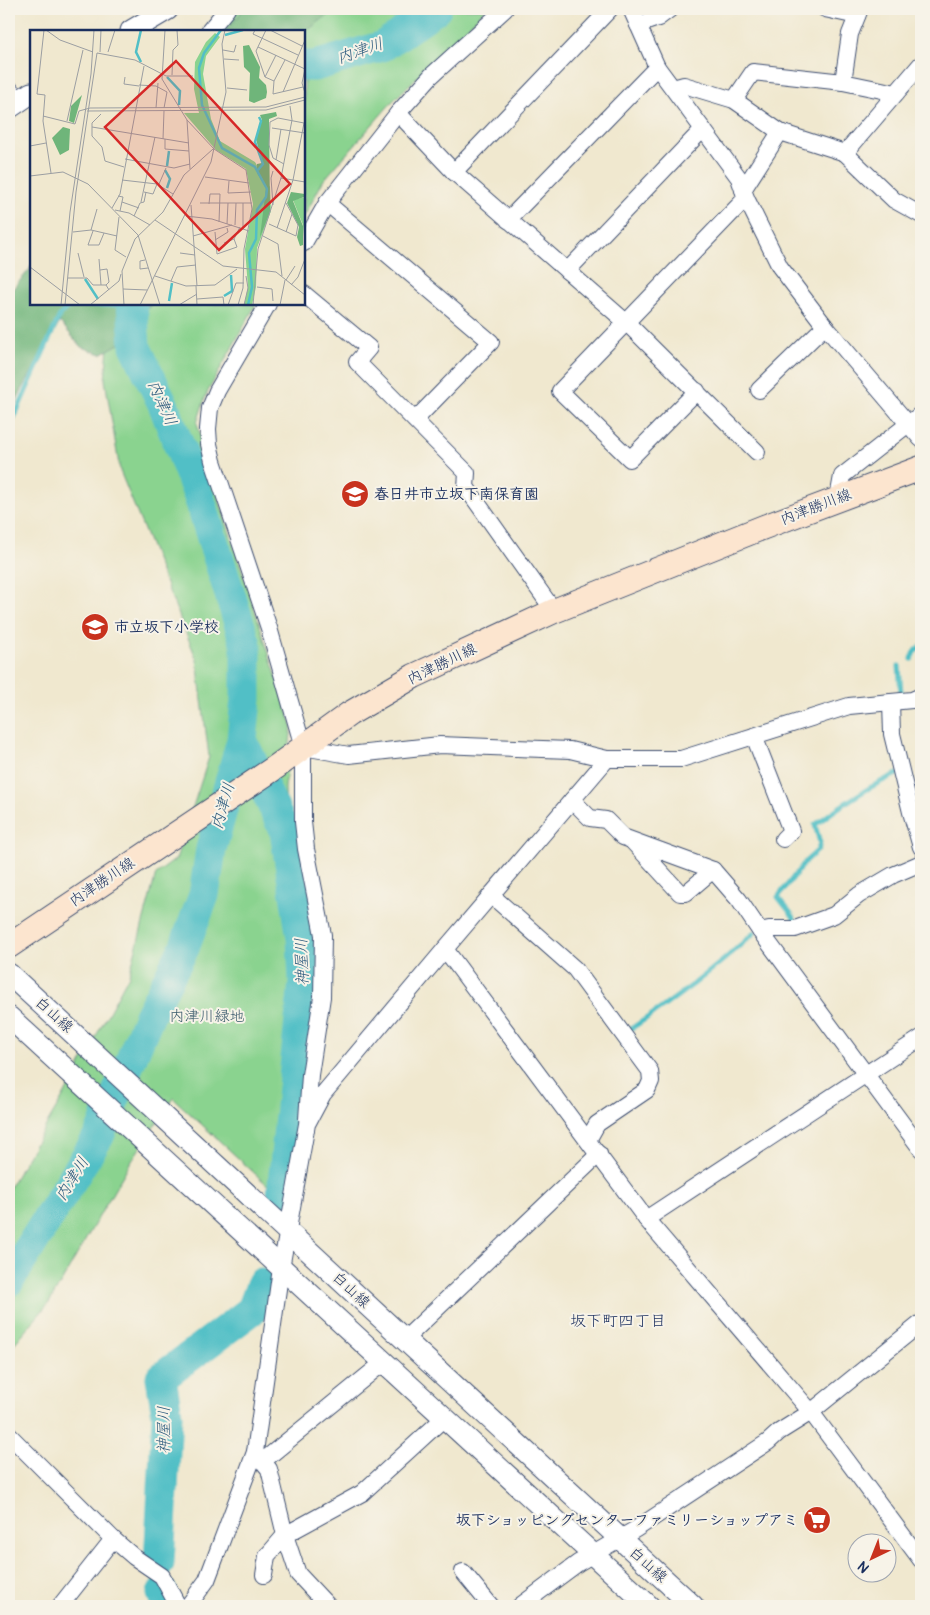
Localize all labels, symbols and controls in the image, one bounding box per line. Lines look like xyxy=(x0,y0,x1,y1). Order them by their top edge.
inset map xyxy=(30,30,305,305)
water label: 内津川 xyxy=(334,34,386,68)
water label: 内津川 xyxy=(143,377,181,429)
school or university icon: 春日井市立坂下南保育園 xyxy=(340,479,370,509)
place label: 春日井市立坂下南保育園 xyxy=(374,485,539,504)
street label: 内津勝川線 xyxy=(778,485,854,529)
school or university icon: 市立坂下小学校 xyxy=(80,612,110,642)
place label: 市立坂下小学校 xyxy=(114,618,219,637)
street label: 内津勝川線 xyxy=(404,639,480,689)
water label: 内津川 xyxy=(207,780,239,832)
street label: 内津勝川線 xyxy=(66,853,138,911)
water label: 神屋川 xyxy=(291,938,313,986)
street label: 白山線 xyxy=(31,993,77,1037)
park label: 内津川緑地 xyxy=(169,1007,245,1026)
water label: 内津川 xyxy=(51,1153,93,1205)
street label: 白山線 xyxy=(328,1268,374,1312)
district label: 坂下町四丁目 xyxy=(570,1311,666,1331)
water label: 神屋川 xyxy=(154,1406,174,1454)
supermarket icon: 坂下ショッピングセンターファミリーショップアミ xyxy=(802,1505,832,1535)
place label: 坂下ショッピングセンターファミリーショップアミ xyxy=(456,1511,798,1530)
north arrow xyxy=(848,1532,898,1582)
street label: 白山線 xyxy=(625,1543,671,1587)
text: N xyxy=(854,1558,873,1577)

